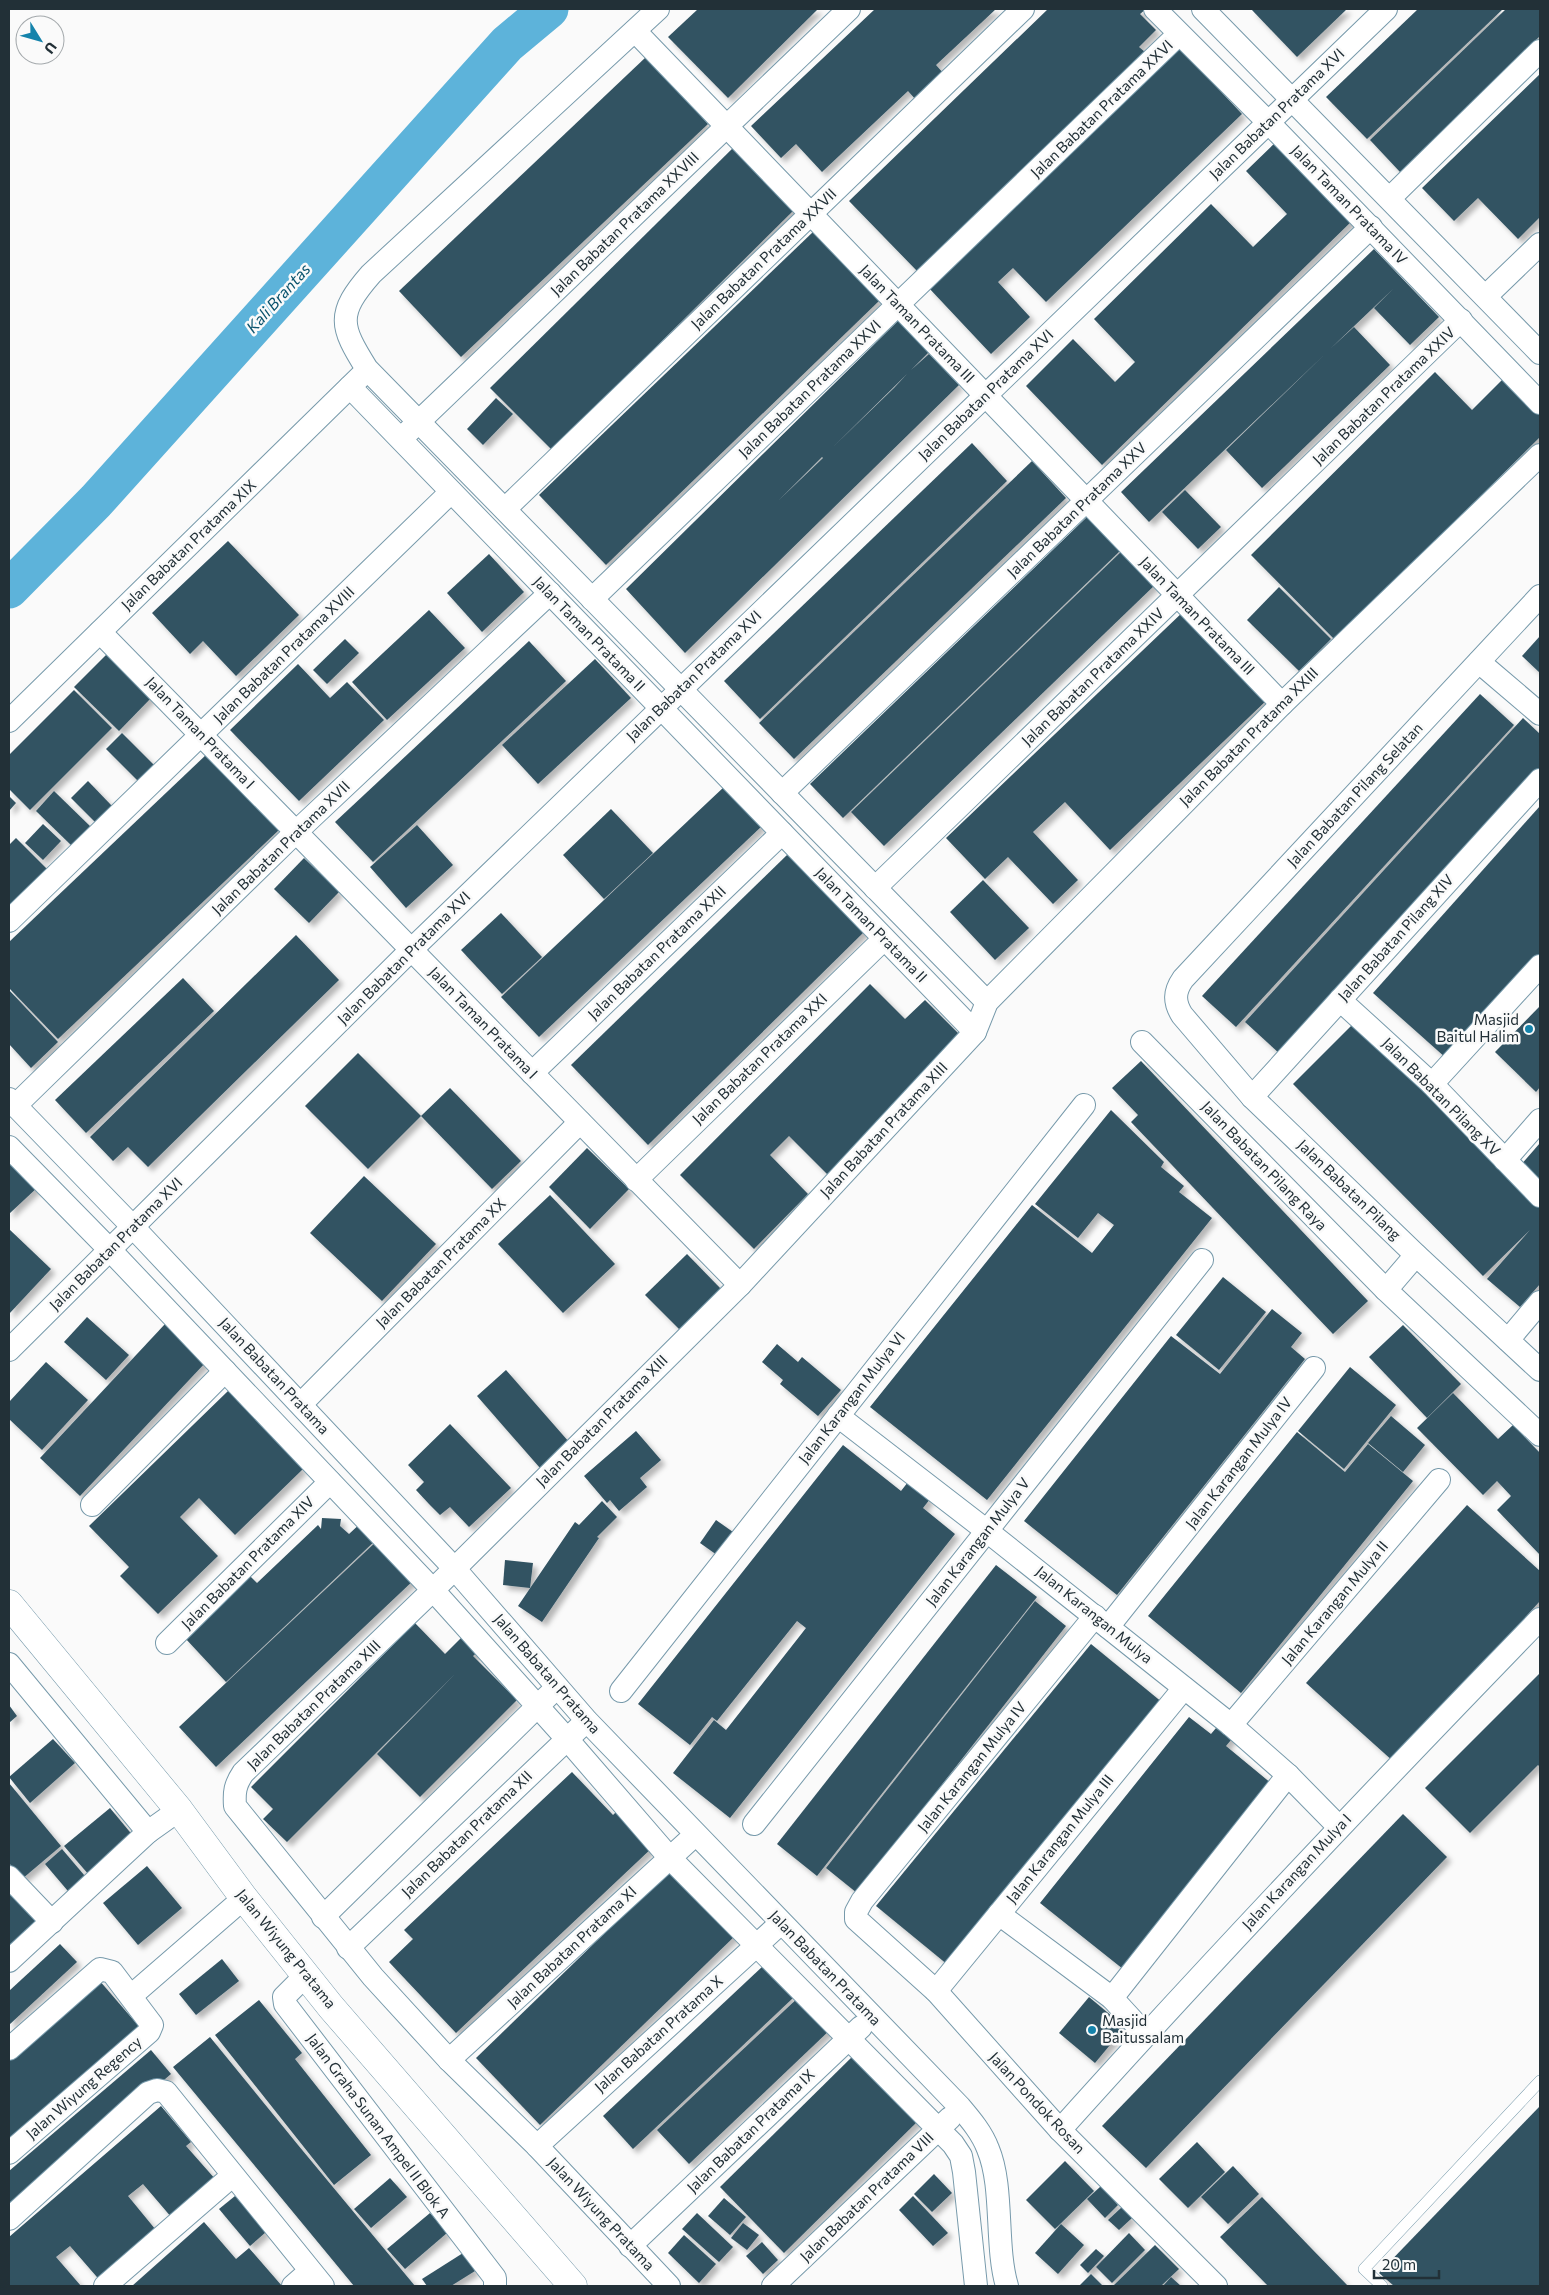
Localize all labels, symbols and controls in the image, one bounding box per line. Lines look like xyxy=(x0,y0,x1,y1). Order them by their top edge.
north arrow xyxy=(15,15,65,65)
street label: Jalan Babatan Pratama XXVI xyxy=(1026,36,1176,181)
text: U xyxy=(41,39,61,57)
street label: Jalan Babatan Pratama XVI xyxy=(1205,44,1348,182)
street label: Jalan Taman Pratama IV xyxy=(1288,141,1412,268)
street label: Jalan Babatan Pratama XXVIII xyxy=(546,148,702,299)
street label: Jalan Babatan Pratama XXVII xyxy=(687,184,840,332)
water label: Kali Brantas xyxy=(242,259,314,336)
street label: Jalan Taman Pratama III xyxy=(857,260,979,386)
street label: Jalan Babatan Pratama XXVI xyxy=(734,316,884,461)
street label: Jalan Babatan Pratama XXIV xyxy=(1308,323,1458,468)
street label: Jalan Babatan Pratama XVI xyxy=(914,325,1057,463)
street label: Jalan Babatan Pratama XXV xyxy=(1003,438,1150,581)
street label: Jalan Babatan Pratama XIX xyxy=(117,475,259,613)
street label: Jalan Taman Pratama III xyxy=(1137,552,1259,678)
street label: Jalan Taman Pratama II xyxy=(530,572,649,695)
street label: Jalan Babatan Pratama XVIII xyxy=(209,582,358,726)
street label: Jalan Babatan Pratama XXIV xyxy=(1017,604,1167,749)
street label: Jalan Babatan Pratama XVI xyxy=(622,606,765,744)
street label: Jalan Babatan Pratama XXIII xyxy=(1175,663,1321,809)
street label: Jalan Taman Pratama I xyxy=(142,672,259,792)
street label: Jalan Babatan Pilang Selatan xyxy=(1283,719,1426,870)
street label: Jalan Babatan Pratama XVII xyxy=(208,777,353,918)
street label: Jalan Taman Pratama II xyxy=(812,863,931,986)
street label: Jalan Babatan Pilang XIV xyxy=(1334,870,1457,1004)
street label: Jalan Babatan Pratama XXII xyxy=(584,882,729,1023)
street label: Jalan Babatan Pratama XVI xyxy=(333,887,474,1028)
street label: Jalan Taman Pratama I xyxy=(425,962,542,1082)
street label: Jalan Babatan Pratama XXI xyxy=(688,989,830,1127)
place label: Masjid Baitul Halim xyxy=(1437,1010,1519,1045)
marker: Masjid Baitul Halim xyxy=(1523,1023,1535,1035)
street label: Jalan Babatan Pilang XV xyxy=(1379,1033,1505,1159)
street label: Jalan Babatan Pratama XIII xyxy=(816,1058,951,1201)
street label: Jalan Babatan Pilang Raya xyxy=(1198,1097,1331,1234)
street label: Jalan Babatan Pilang xyxy=(1294,1135,1405,1243)
street label: Jalan Babatan Pratama XVI xyxy=(45,1173,186,1314)
street label: Jalan Babatan Pratama XX xyxy=(372,1194,509,1331)
street label: Jalan Babatan Pratama xyxy=(216,1313,334,1437)
street label: Jalan Karangan Mulya VI xyxy=(794,1328,908,1467)
street label: Jalan Babatan Pratama XIII xyxy=(532,1351,671,1490)
street label: Jalan Karangan Mulya IV xyxy=(1181,1393,1295,1532)
street label: Jalan Karangan Mulya V xyxy=(921,1474,1033,1609)
street label: Jalan Babatan Pratama XIV xyxy=(177,1492,318,1633)
street label: Jalan Karangan Mulya II xyxy=(1277,1537,1391,1668)
street label: Jalan Karangan Mulya xyxy=(1033,1562,1157,1667)
street label: Jalan Babatan Pratama xyxy=(491,1610,605,1737)
street label: Jalan Babatan Pratama XIII xyxy=(243,1636,384,1773)
street label: Jalan Karangan Mulya IV xyxy=(913,1698,1029,1835)
street label: Jalan Babatan Pratama XII xyxy=(397,1766,535,1900)
street label: Jalan Karangan Mulya III xyxy=(1002,1770,1117,1906)
street label: Jalan Karangan Mulya I xyxy=(1238,1810,1355,1933)
street label: Jalan Babatan Pratama XI xyxy=(503,1882,640,2011)
street label: Jalan Wiyung Pratama xyxy=(233,1885,340,2012)
street label: Jalan Babatan Pratama xyxy=(766,1906,885,2029)
street label: Jalan Babatan Pratama X xyxy=(591,1971,726,2096)
place label: Masjid Baitussalam xyxy=(1102,2011,1184,2046)
marker: Masjid Baitussalam xyxy=(1086,2024,1098,2036)
street label: Jalan Graha Sunan Ampel II Blok A xyxy=(303,2030,454,2221)
street label: Jalan Wiyung Regency xyxy=(22,2032,145,2142)
street label: Jalan Pondok Rosan xyxy=(986,2048,1089,2157)
street label: Jalan Babatan Pratama IX xyxy=(683,2065,818,2196)
street label: Jalan Babatan Pratama VIII xyxy=(796,2128,937,2265)
street label: Jalan Wiyung Pratama xyxy=(545,2153,659,2274)
scale bar xyxy=(1374,2248,1439,2280)
text: 20 m xyxy=(1382,2255,1416,2273)

